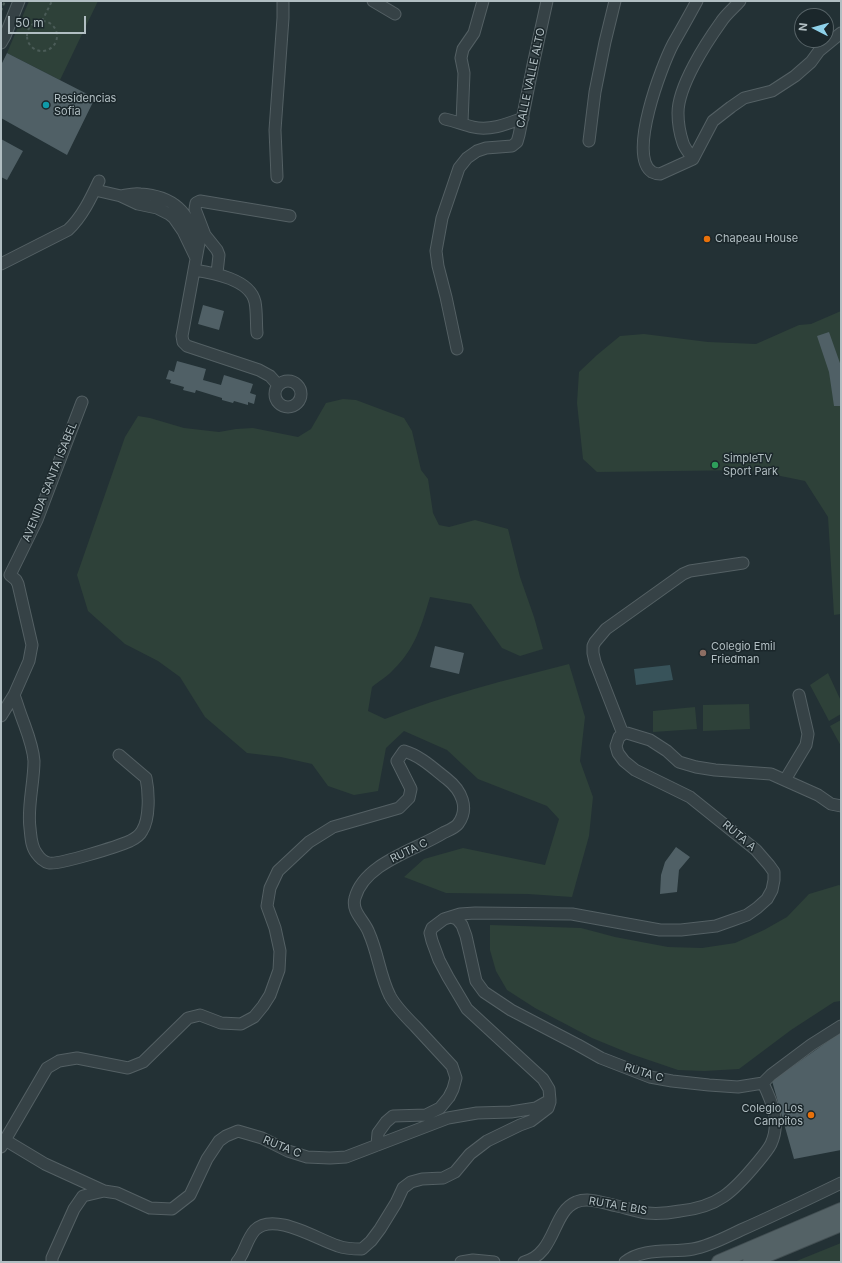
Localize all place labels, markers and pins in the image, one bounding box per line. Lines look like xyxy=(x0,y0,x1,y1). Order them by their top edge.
place label: Residencias Sofia xyxy=(54,92,116,118)
marker: Residencias Sofia xyxy=(41,100,51,110)
place label: Chapeau House xyxy=(715,232,798,246)
marker: Chapeau House xyxy=(702,234,712,244)
place label: SimpleTV Sport Park xyxy=(723,452,778,478)
marker: SimpleTV Sport Park xyxy=(710,460,720,470)
place label: Colegio Emil Friedman xyxy=(711,640,775,666)
marker: Colegio Emil Friedman xyxy=(698,648,708,658)
place label: Colegio Los Campitos xyxy=(742,1102,803,1128)
marker: Colegio Los Campitos xyxy=(806,1110,816,1120)

